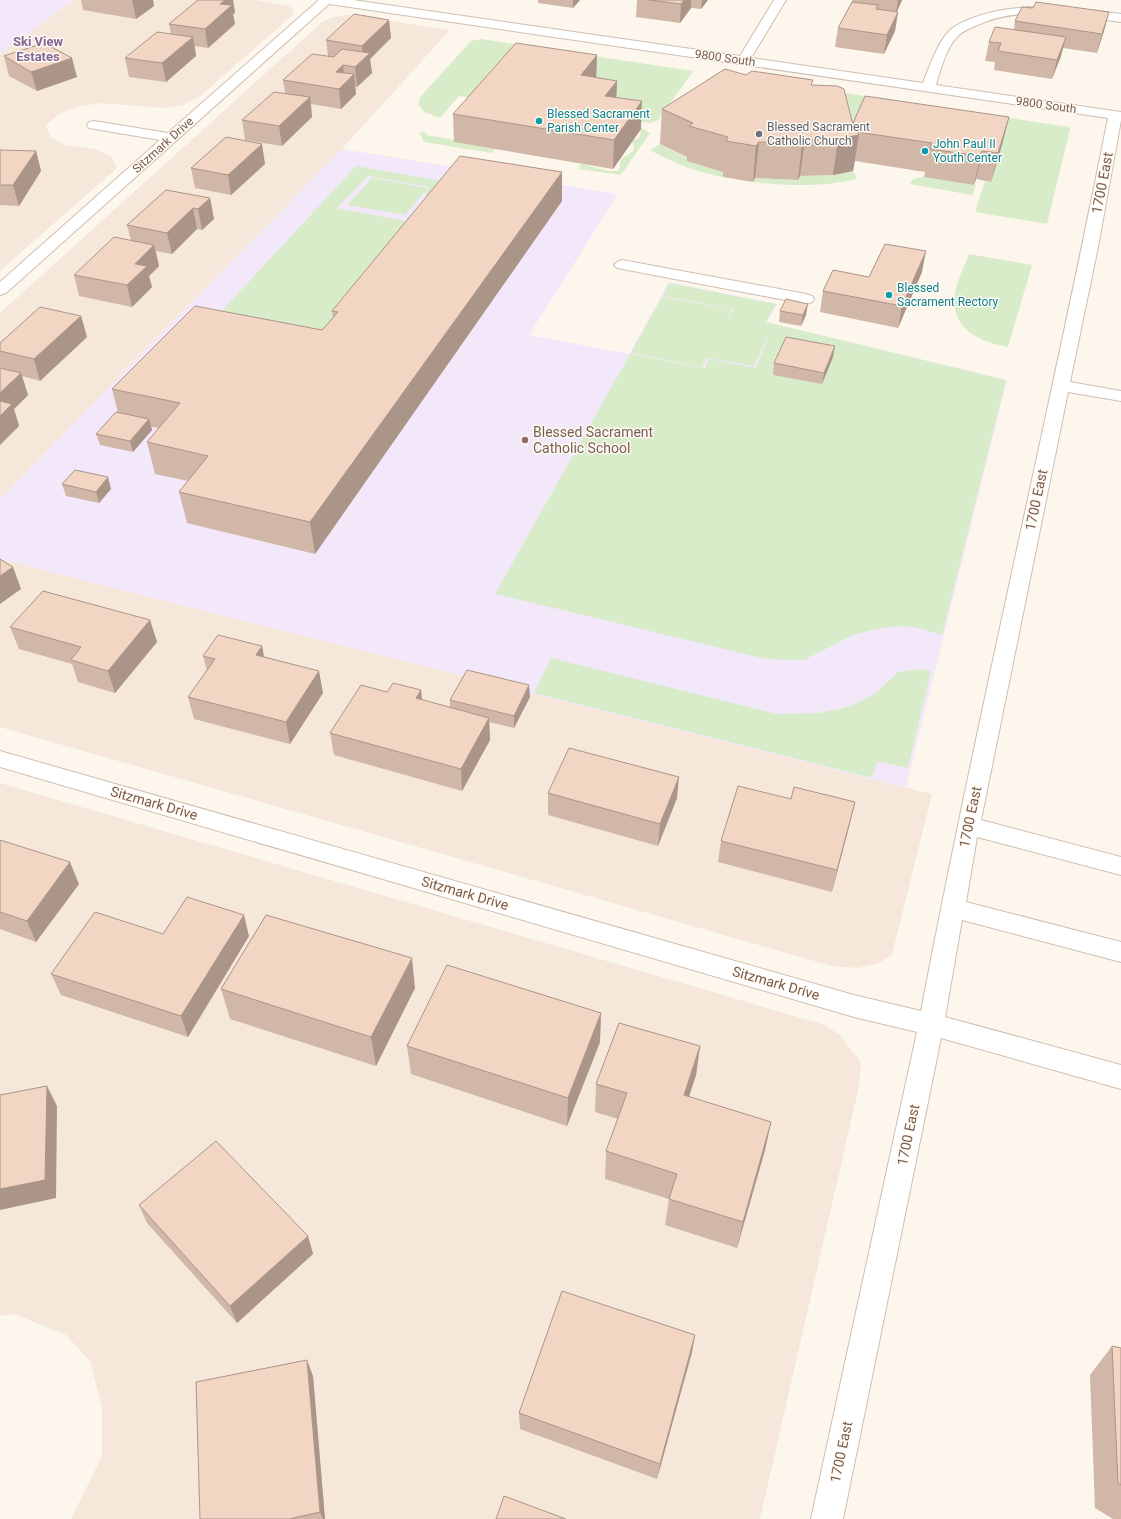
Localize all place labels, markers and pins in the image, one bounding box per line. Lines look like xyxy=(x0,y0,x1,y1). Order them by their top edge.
place label: Blessed Sacrament Parish Center xyxy=(547,107,650,135)
marker: Blessed Sacrament Parish Center xyxy=(534,116,544,126)
place label: Blessed Sacrament Catholic Church xyxy=(767,120,870,148)
marker: Blessed Sacrament Catholic Church xyxy=(754,129,764,139)
place label: John Paul II Youth Center xyxy=(933,137,1002,165)
marker: John Paul II Youth Center xyxy=(920,146,930,156)
place label: Blessed Sacrament Rectory xyxy=(897,281,999,309)
marker: Blessed Sacrament Rectory xyxy=(884,290,894,300)
place label: Blessed Sacrament Catholic School xyxy=(533,424,654,456)
marker: Blessed Sacrament Catholic School xyxy=(520,435,530,445)

